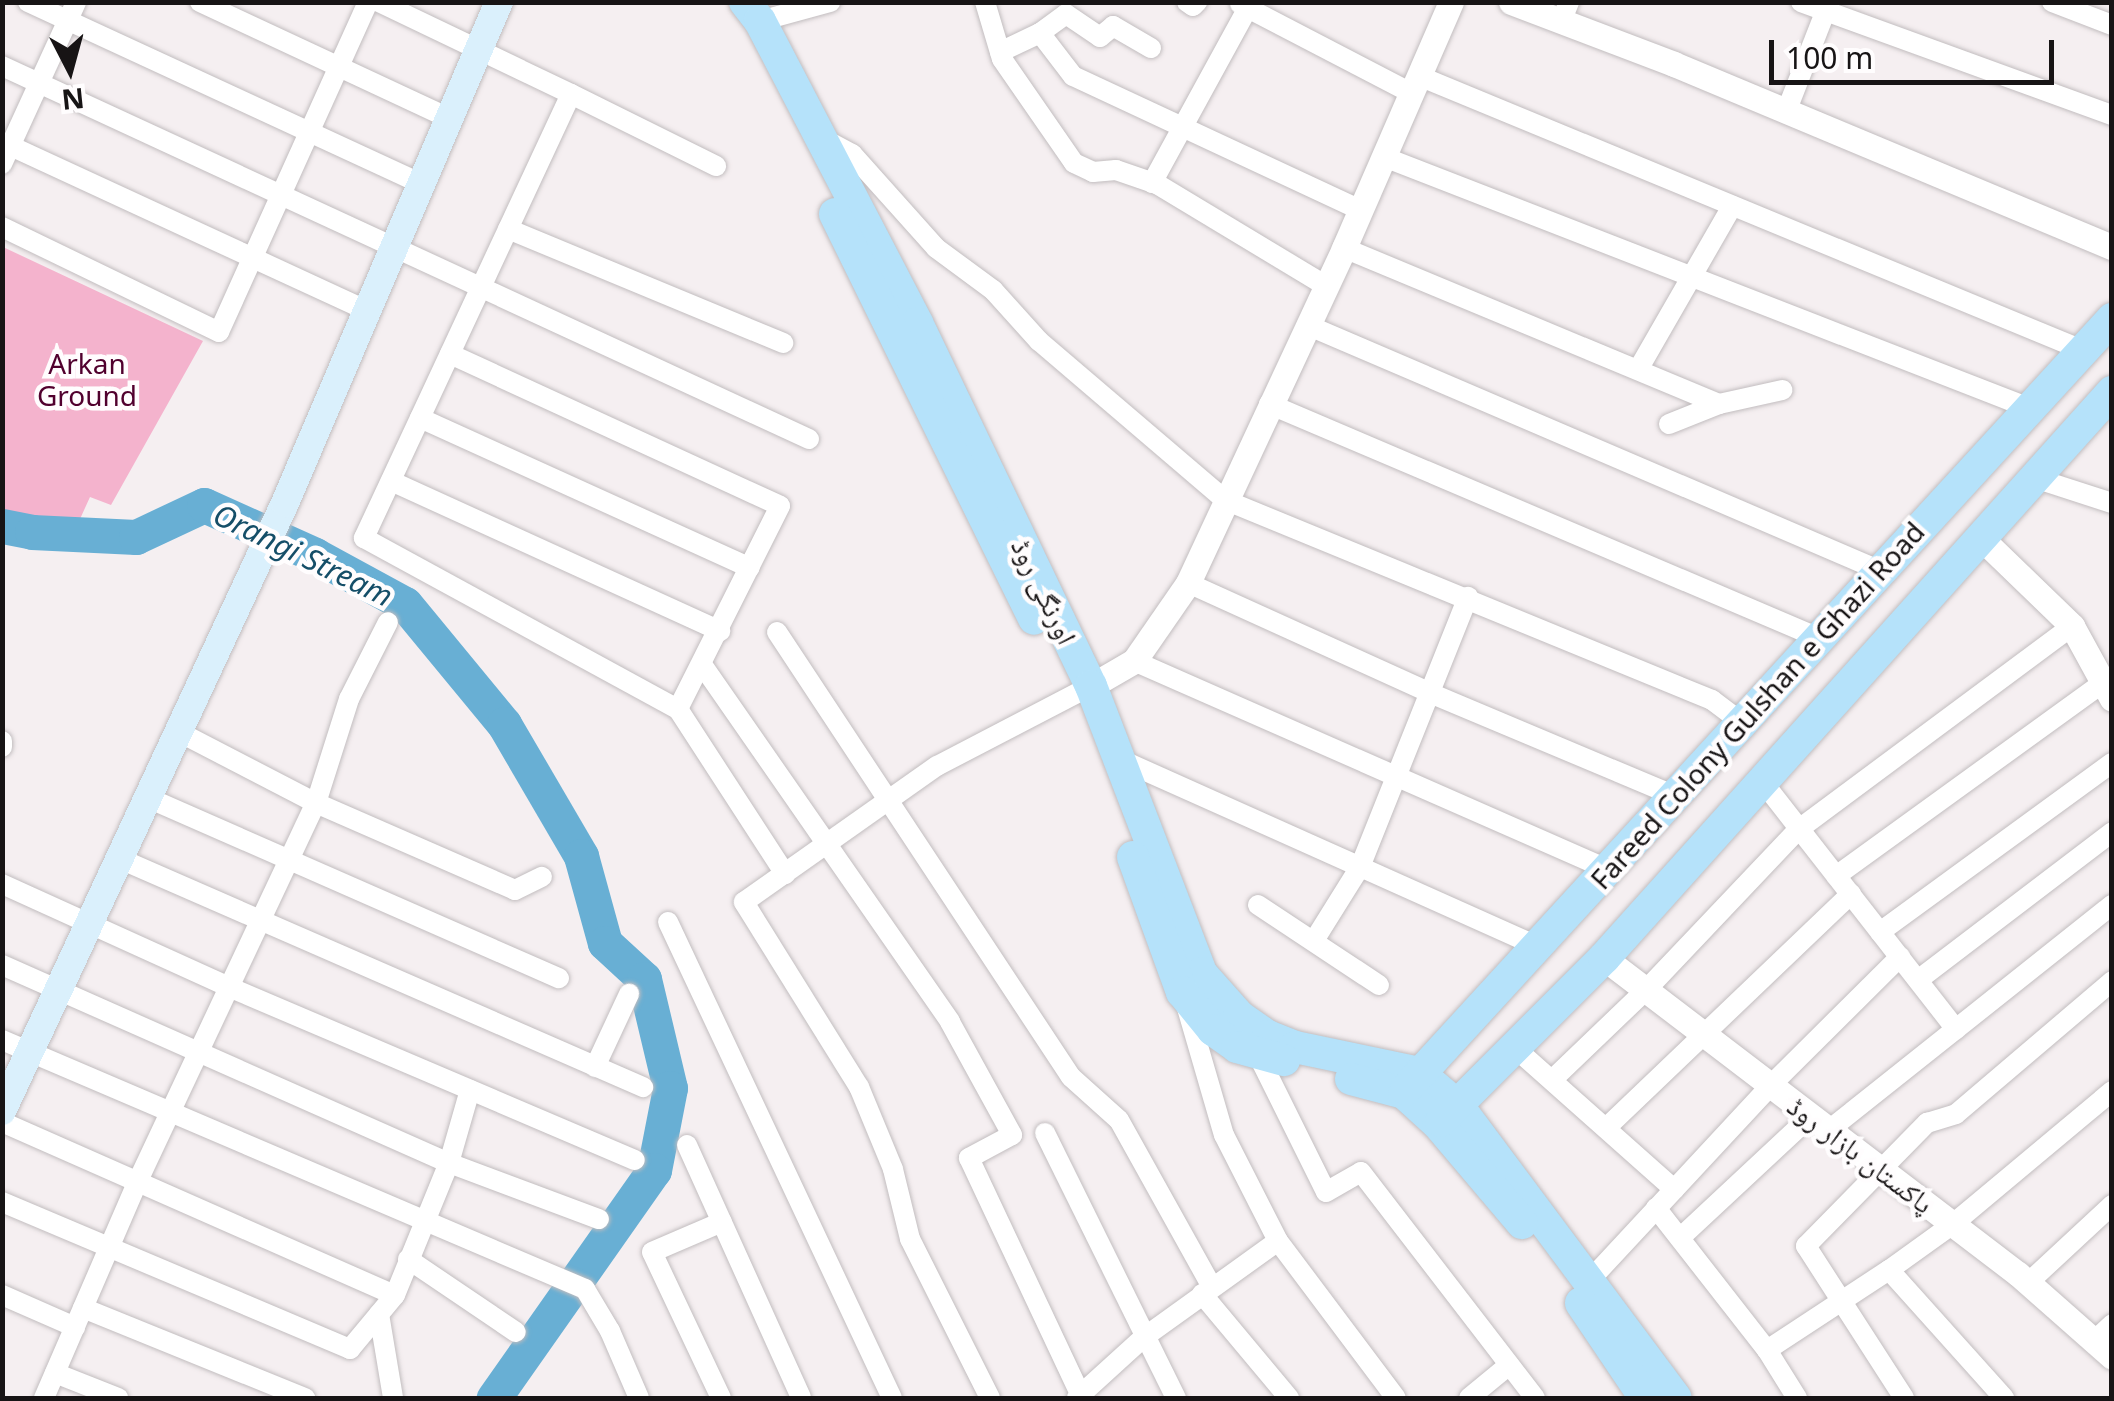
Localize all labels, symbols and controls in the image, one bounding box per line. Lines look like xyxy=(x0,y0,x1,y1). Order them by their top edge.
north arrow xyxy=(20,20,120,120)
scale bar xyxy=(1774,20,2059,82)
text: 100 m xyxy=(1786,37,1873,78)
text: N xyxy=(60,80,86,120)
park label: Arkan Ground xyxy=(37,346,137,412)
water label: Orangi Stream xyxy=(207,496,399,614)
street label: Fareed Colony Gulshan e Ghazi Road xyxy=(1583,515,1931,895)
street label: اورنگی روڈ xyxy=(1005,533,1085,649)
street label: پاکستان بازار روڈ xyxy=(1782,1088,1940,1220)

